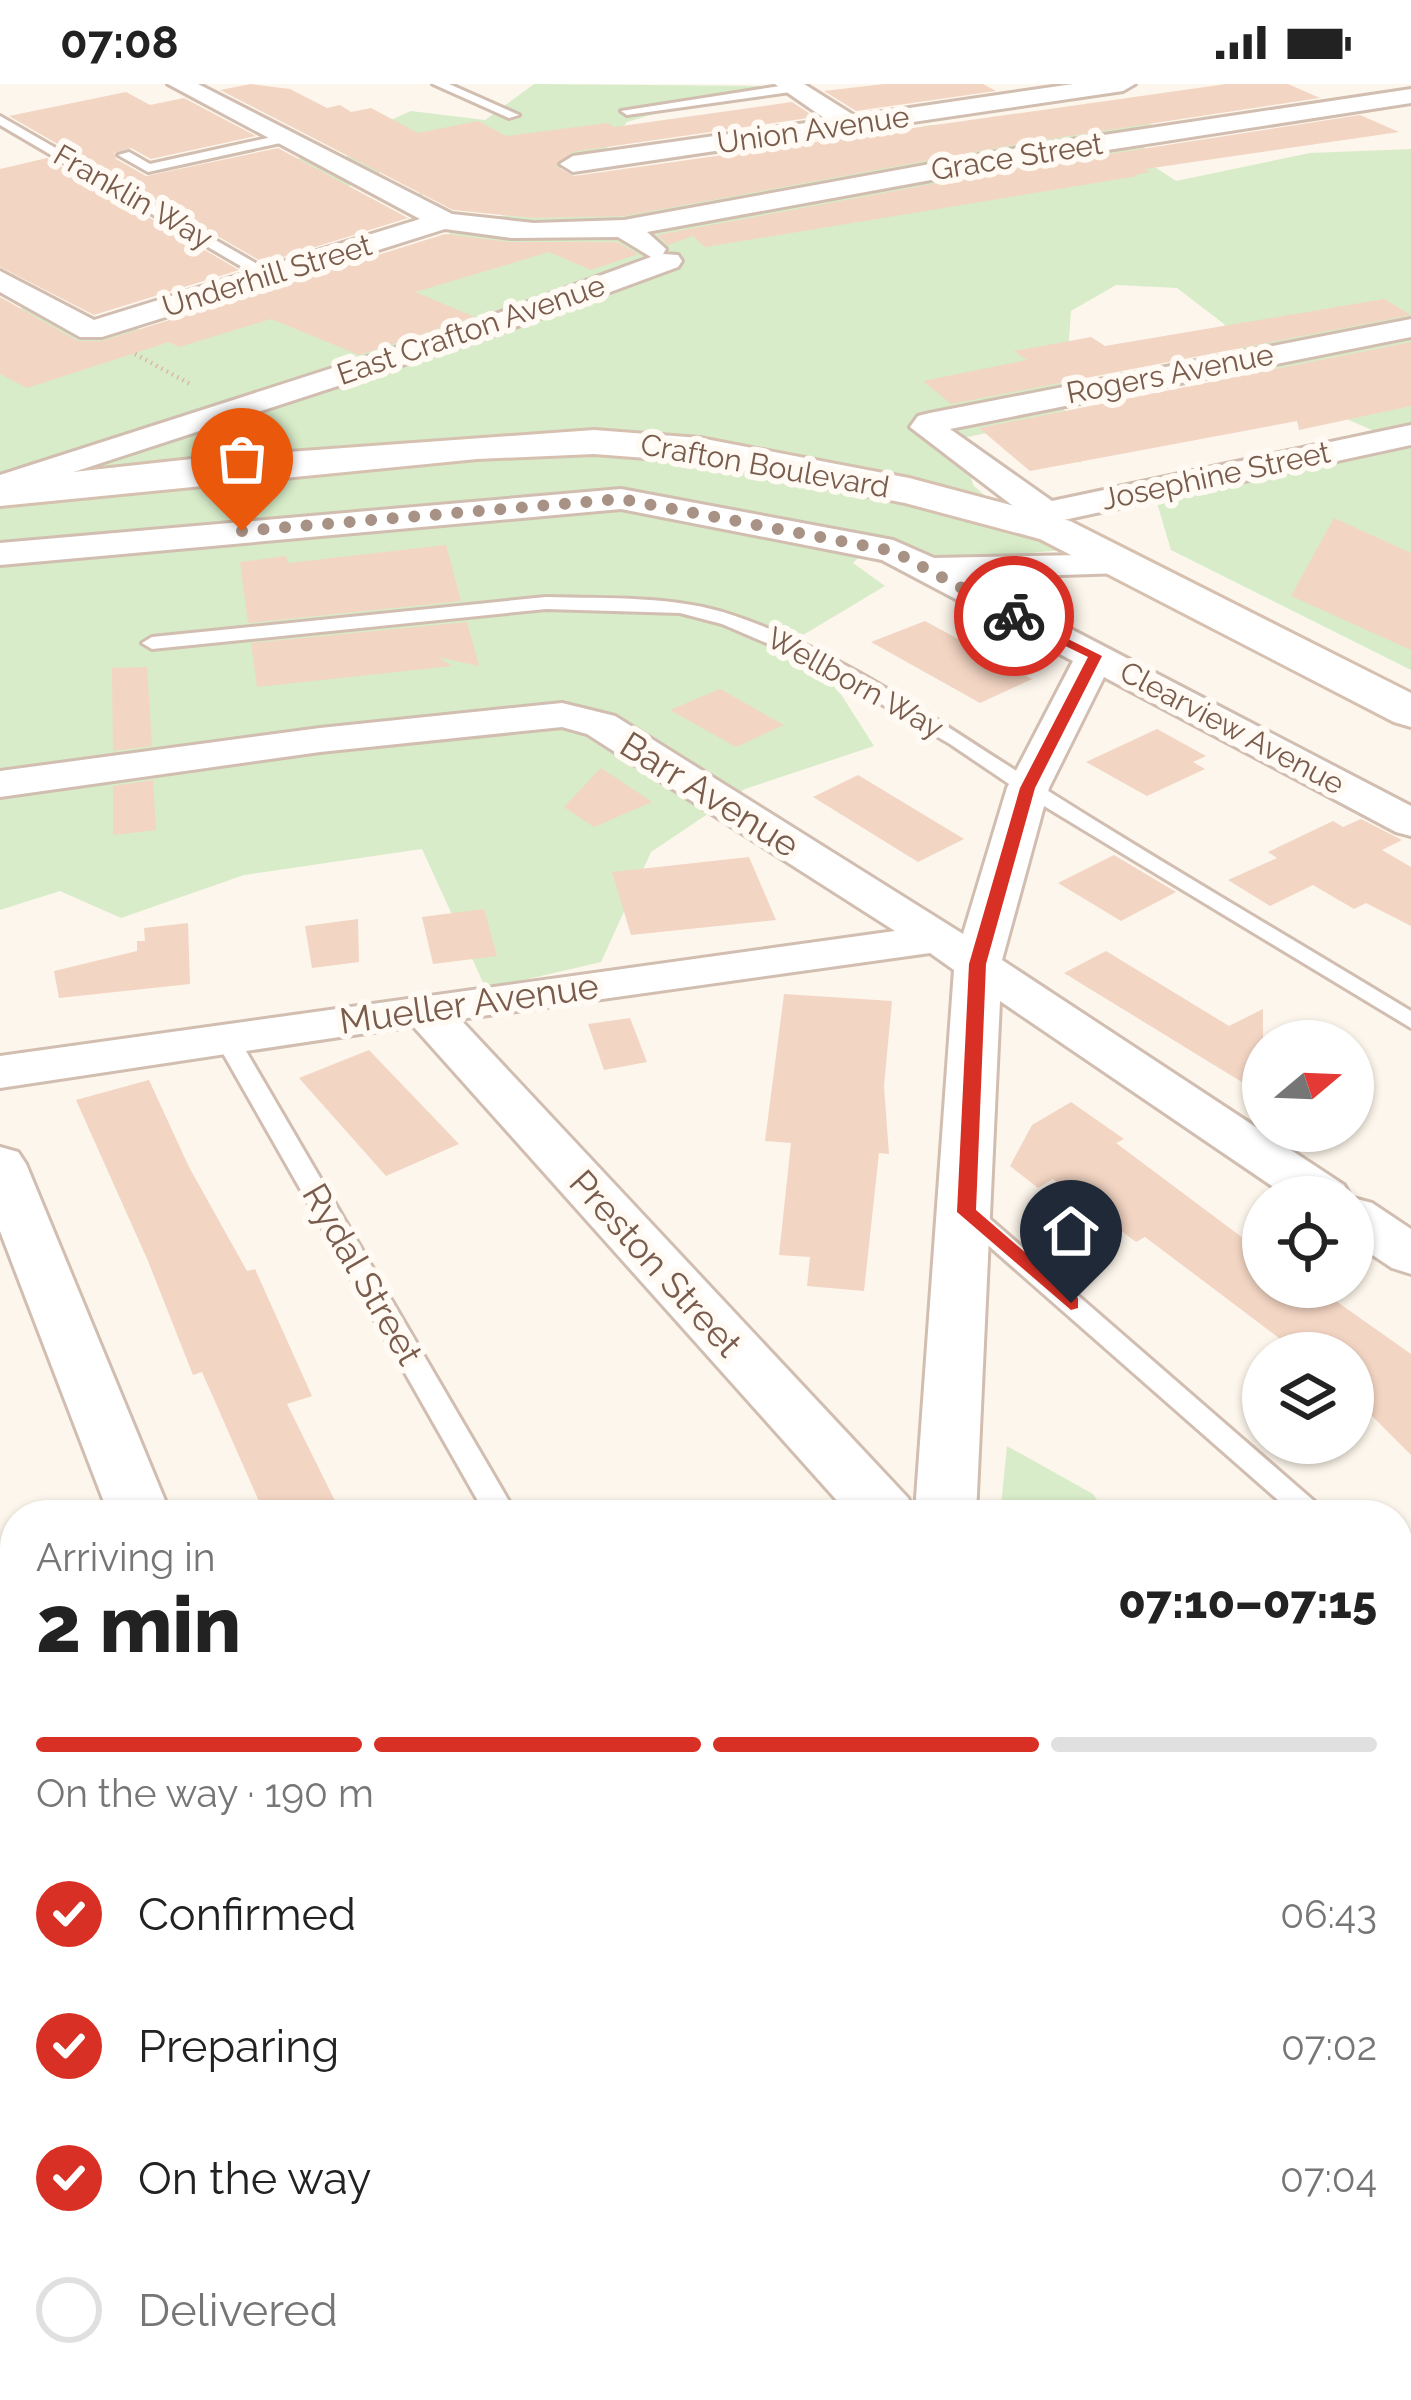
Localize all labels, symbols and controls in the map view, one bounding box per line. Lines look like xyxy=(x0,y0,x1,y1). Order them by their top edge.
text: 07:08 xyxy=(60,16,179,69)
street label: Union Avenue xyxy=(715,99,911,160)
street label: Grace Street xyxy=(929,126,1105,187)
street label: Franklin Way xyxy=(48,137,219,256)
street label: Underhill Street xyxy=(158,227,376,324)
street label: East Crafton Avenue xyxy=(332,267,609,392)
street label: Rogers Avenue xyxy=(1063,336,1276,411)
pin xyxy=(191,408,293,531)
icon: bag xyxy=(209,426,275,492)
street label: Crafton Boulevard xyxy=(638,426,892,505)
street label: Josephine Street xyxy=(1099,434,1333,517)
courier xyxy=(954,556,1074,676)
icon: bike xyxy=(981,583,1047,649)
street label: Wellborn Way xyxy=(761,620,950,745)
street label: Clearview Avenue xyxy=(1114,654,1350,801)
street label: Barr Avenue xyxy=(613,723,807,865)
street label: Mueller Avenue xyxy=(337,964,601,1042)
north arrow xyxy=(1242,1020,1374,1152)
map controls xyxy=(1242,1020,1374,1464)
street label: Preston Street xyxy=(561,1161,751,1365)
street label: Rydal Street xyxy=(294,1176,432,1372)
button: locate xyxy=(1242,1176,1374,1308)
pin xyxy=(1020,1180,1122,1303)
icon: home xyxy=(1038,1198,1104,1264)
button: layers xyxy=(1242,1332,1374,1464)
text: Arriving in xyxy=(36,1534,216,1580)
text: 07:10–07:15 xyxy=(1118,1576,1377,1629)
text: 2 min xyxy=(36,1579,241,1670)
text: On the way · 190 m xyxy=(36,1770,374,1816)
icon: check xyxy=(36,1881,102,1947)
text: Confirmed xyxy=(138,1888,356,1941)
text: 06:43 xyxy=(1280,1891,1377,1937)
icon: check xyxy=(36,2013,102,2079)
text: Preparing xyxy=(138,2020,339,2073)
text: 07:02 xyxy=(1281,2023,1377,2069)
icon: check xyxy=(36,2145,102,2211)
text: On the way xyxy=(138,2152,372,2205)
text: 07:04 xyxy=(1280,2155,1377,2201)
text: Delivered xyxy=(138,2284,338,2337)

